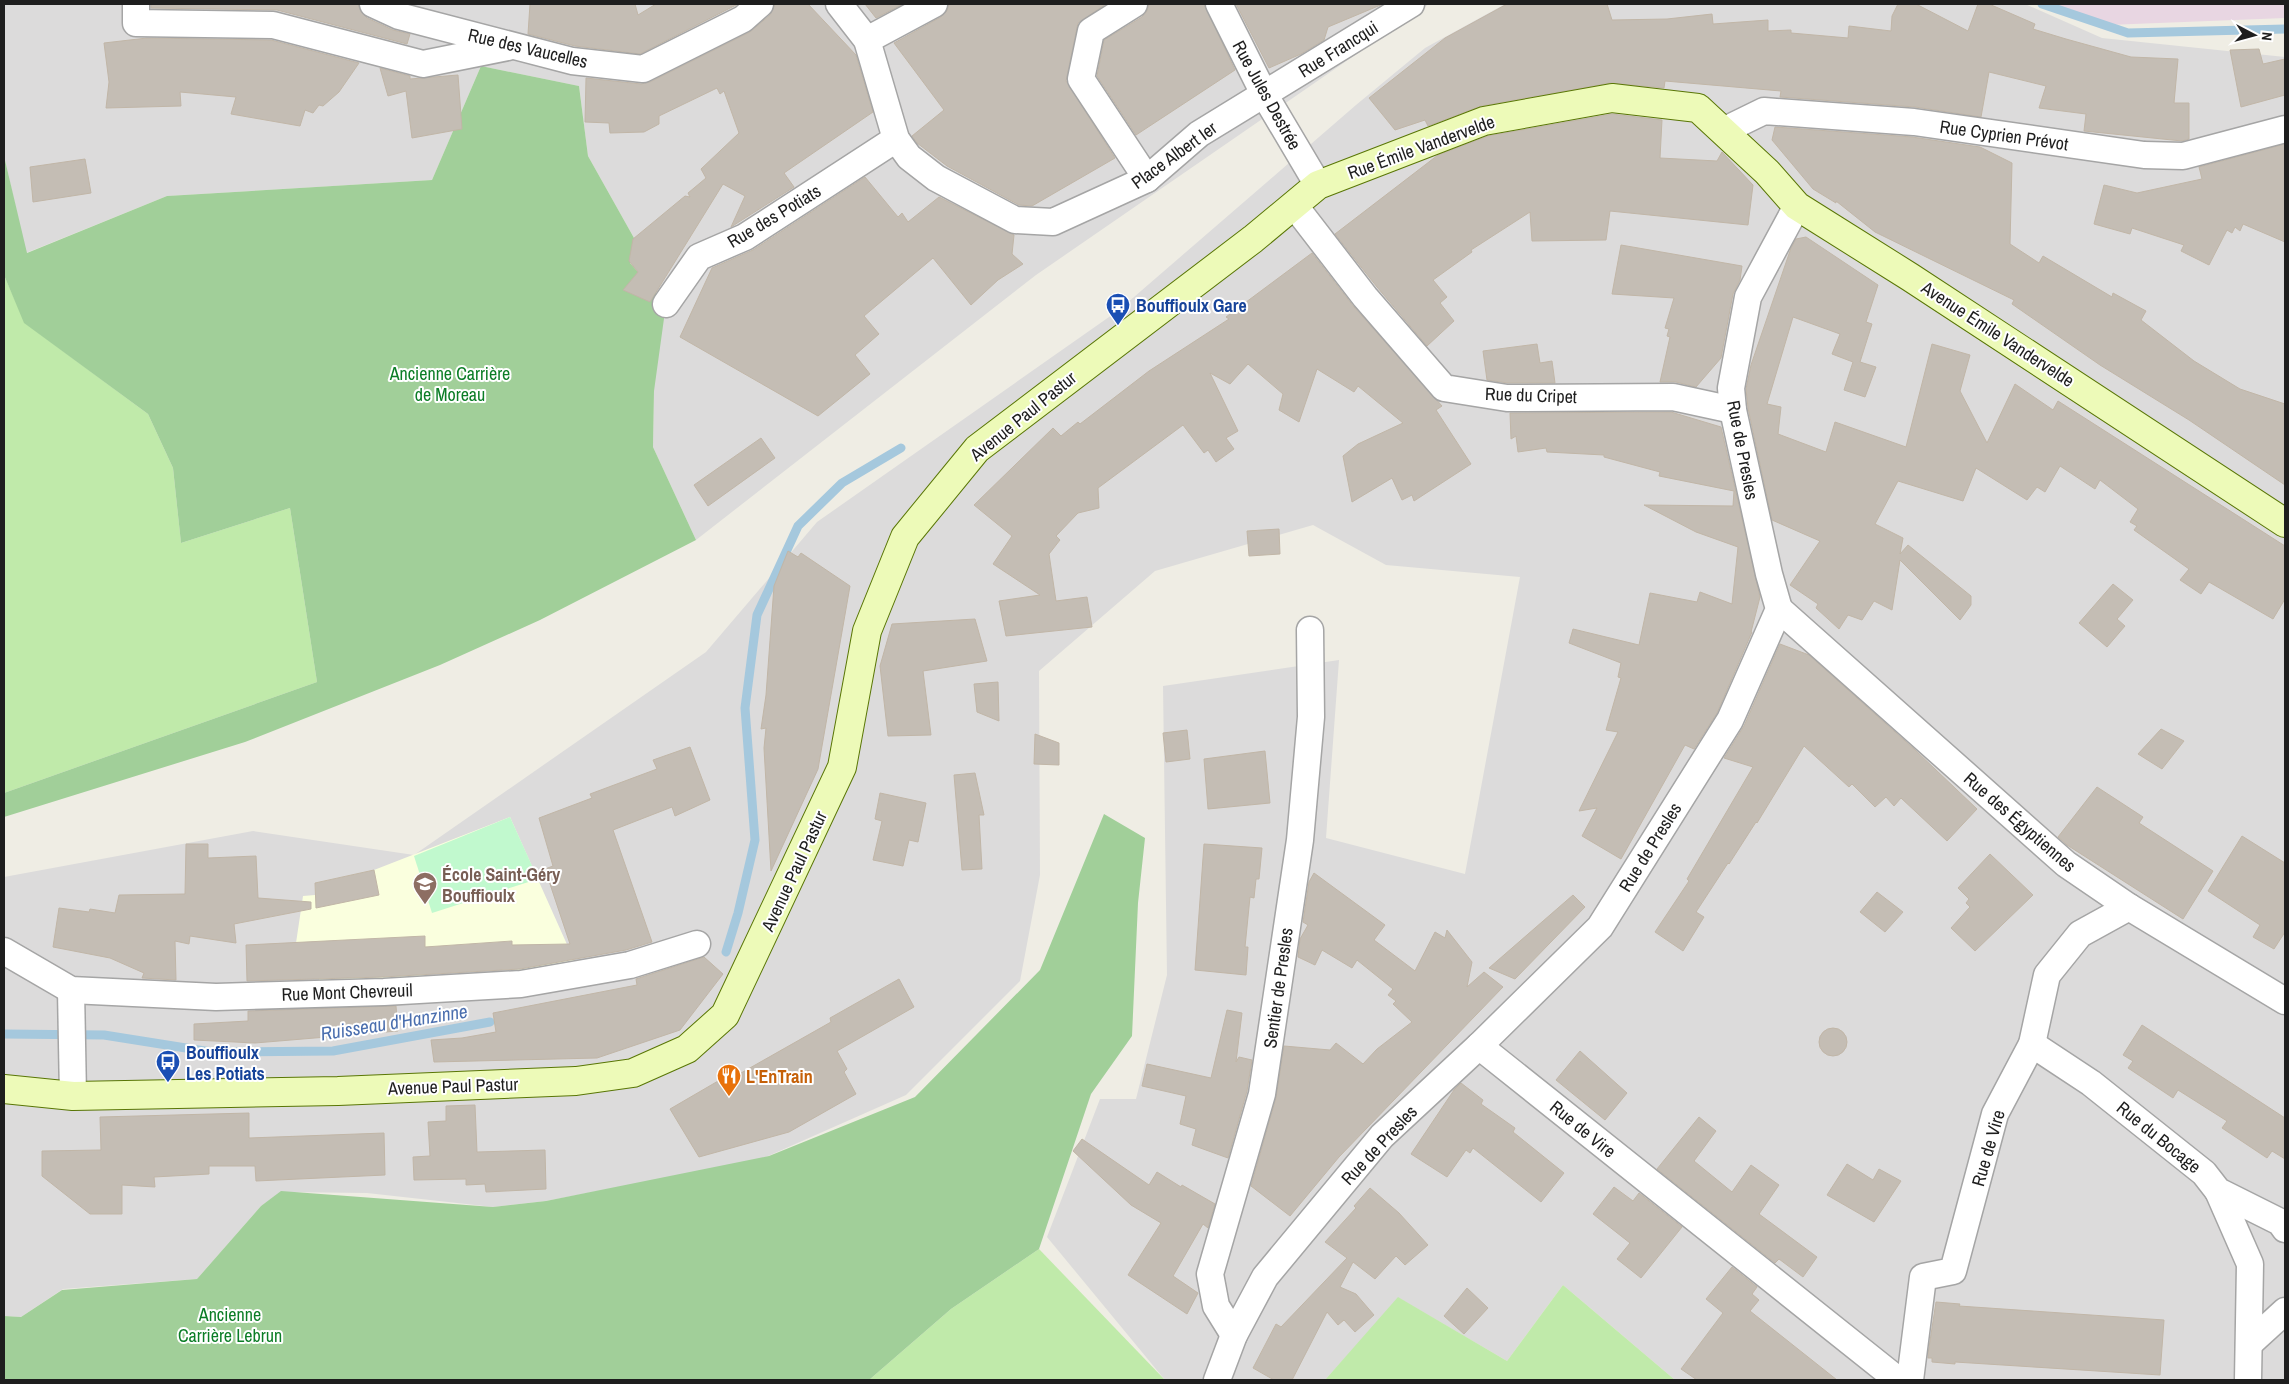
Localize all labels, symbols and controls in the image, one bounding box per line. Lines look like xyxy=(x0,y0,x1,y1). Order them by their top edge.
north arrow xyxy=(2229,10,2279,60)
street label: Rue Francqui xyxy=(1293,15,1383,83)
street label: Rue des Vaucelles xyxy=(466,22,590,74)
text: N xyxy=(2258,31,2276,41)
street label: Rue Jules Destrée xyxy=(1227,36,1307,154)
street label: Rue Émile Vandervelde xyxy=(1344,109,1498,185)
street label: Rue Cyprien Prévot xyxy=(1938,114,2070,156)
street label: Place Albert Ier xyxy=(1126,115,1222,195)
street label: Rue des Potiats xyxy=(723,178,825,254)
street label: Avenue Émile Vandervelde xyxy=(1916,275,2079,393)
bus stop icon: Bouffioulx Gare xyxy=(1105,292,1131,326)
place label: Bouffioulx Gare xyxy=(1136,293,1247,318)
park label: Ancienne Carrière de Moreau xyxy=(389,361,510,407)
street label: Avenue Paul Pastur xyxy=(964,365,1082,467)
street label: Rue du Cripet xyxy=(1485,381,1577,409)
street label: Rue de Presles xyxy=(1721,398,1765,502)
street label: Rue des Égyptiennes xyxy=(1959,766,2081,878)
street label: Rue de Presles xyxy=(1613,798,1687,896)
street label: Avenue Paul Pastur xyxy=(755,807,833,936)
place label: École Saint-Géry Bouffioulx xyxy=(442,862,561,908)
school or university icon: École Saint-Géry Bouffioulx xyxy=(412,871,438,905)
street label: Sentier de Presles xyxy=(1257,926,1299,1050)
street label: Rue Mont Chevreuil xyxy=(281,977,413,1007)
water label: Ruisseau d'Hanzinne xyxy=(319,998,469,1046)
place label: Bouffioulx Les Potiats xyxy=(186,1040,265,1086)
bus stop icon: Bouffioulx Les Potiats xyxy=(155,1049,181,1083)
restaurant icon: L'EnTrain xyxy=(716,1063,742,1097)
place label: L'EnTrain xyxy=(746,1064,813,1089)
street label: Avenue Paul Pastur xyxy=(386,1071,519,1101)
street label: Rue de Vire xyxy=(1545,1095,1621,1163)
street label: Rue du Bocage xyxy=(2112,1095,2206,1179)
street label: Rue de Presles xyxy=(1335,1100,1423,1190)
street label: Rue de Vire xyxy=(1965,1107,2011,1189)
park label: Ancienne Carrière Lebrun xyxy=(178,1302,282,1348)

